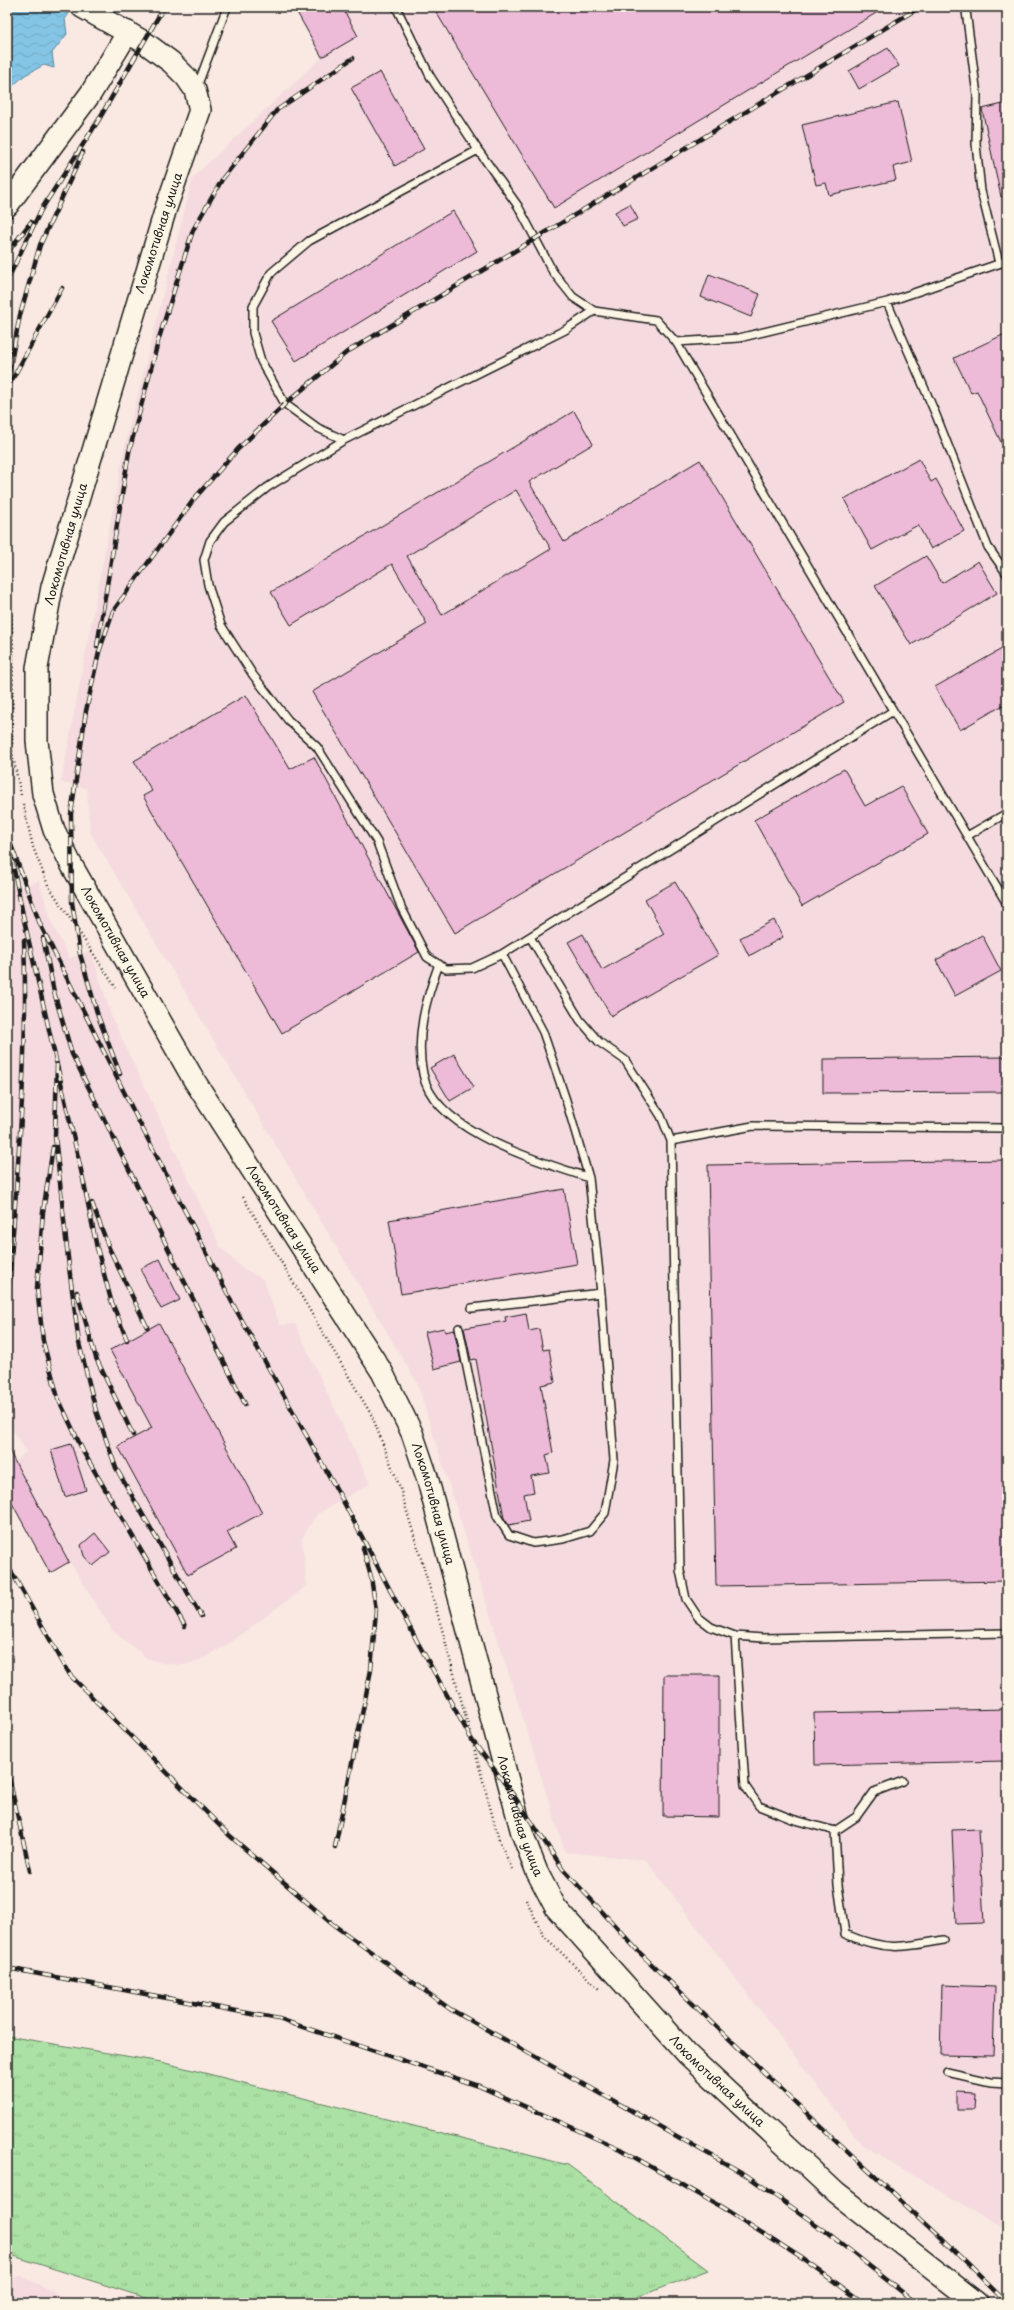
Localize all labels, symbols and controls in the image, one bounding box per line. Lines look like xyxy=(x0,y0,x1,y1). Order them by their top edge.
street label: Локомотивная улица xyxy=(130,170,186,295)
street label: Локомотивная улица xyxy=(39,480,91,607)
street label: Локомотивная улица xyxy=(77,882,155,1001)
street label: Локомотивная улица xyxy=(243,1160,326,1277)
street label: Локомотивная улица xyxy=(408,1440,460,1567)
street label: Локомотивная улица xyxy=(494,1753,548,1880)
street label: Локомотивная улица xyxy=(666,2030,770,2131)

